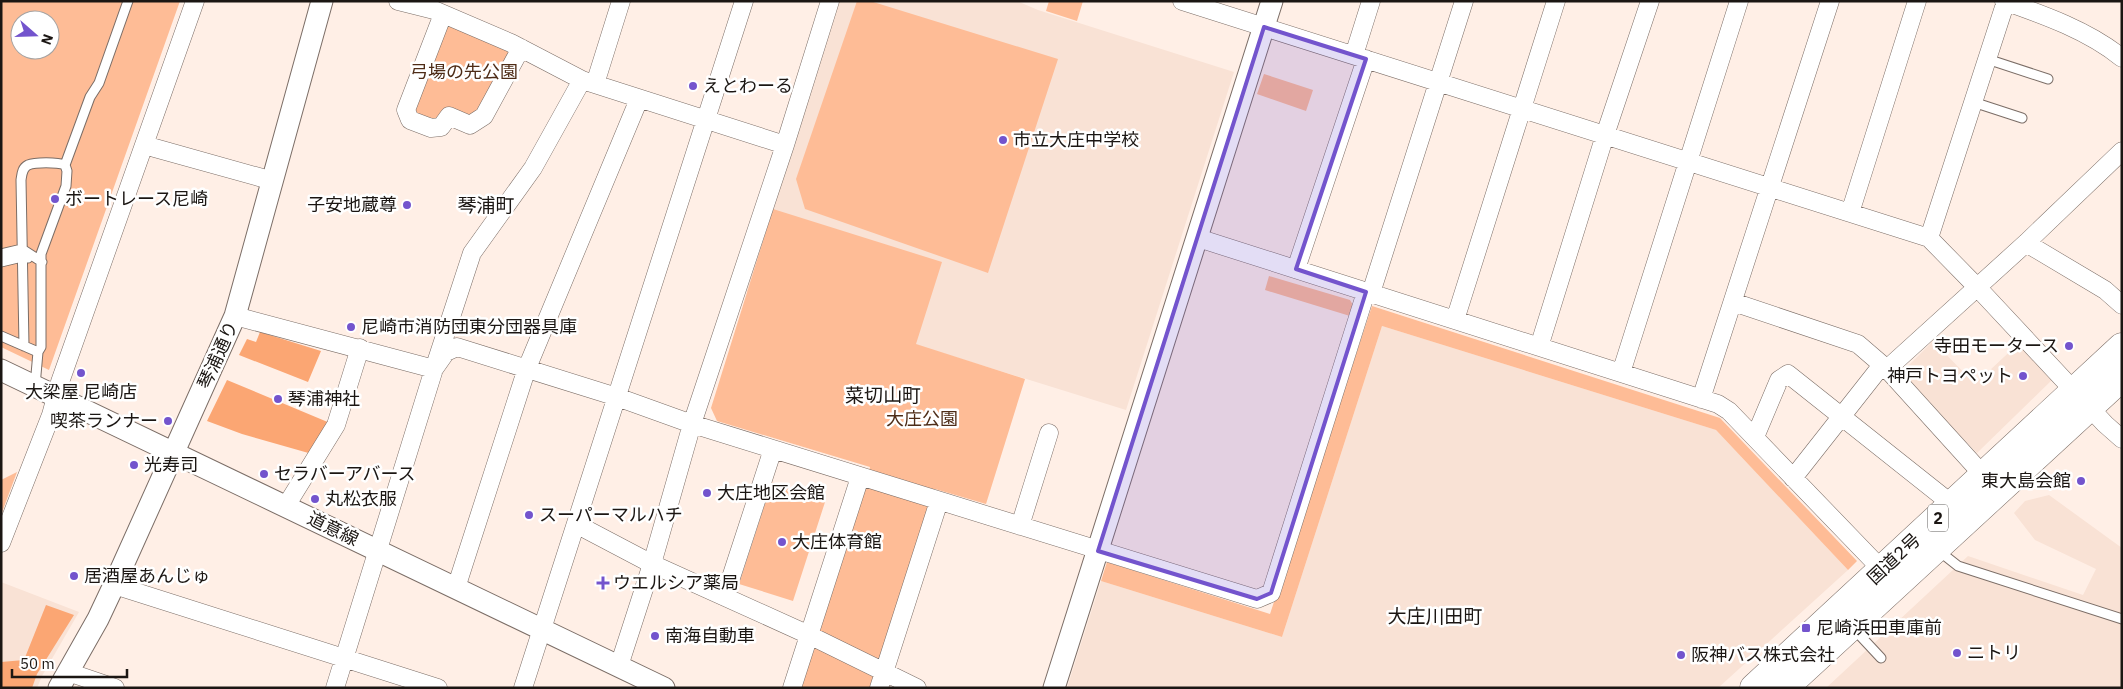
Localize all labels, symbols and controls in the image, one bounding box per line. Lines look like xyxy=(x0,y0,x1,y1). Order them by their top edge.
north arrow xyxy=(10,10,60,60)
text: N xyxy=(37,32,57,47)
park label: 弓場の先公園 xyxy=(410,60,518,83)
place label: えとわーる xyxy=(703,74,793,97)
marker: えとわーる xyxy=(687,80,699,92)
place label: 市立大庄中学校 xyxy=(1013,128,1139,151)
marker: 市立大庄中学校 xyxy=(997,134,1009,146)
place label: ボートレース尼崎 xyxy=(65,187,208,210)
marker: ボートレース尼崎 xyxy=(49,193,61,205)
place label: 子安地蔵尊 xyxy=(307,193,397,216)
district label: 琴浦町 xyxy=(457,193,515,217)
marker: 子安地蔵尊 xyxy=(401,199,413,211)
place label: 尼崎市消防団東分団器具庫 xyxy=(361,315,577,338)
street label: 琴浦通り xyxy=(192,317,243,392)
marker: 尼崎市消防団東分団器具庫 xyxy=(345,321,357,333)
place label: 寺田モータース xyxy=(1934,334,2059,357)
marker: 寺田モータース xyxy=(2063,340,2075,352)
place label: 神戸トヨペット xyxy=(1887,364,2013,387)
marker: 大梁屋 尼崎店 xyxy=(75,367,87,379)
marker: 神戸トヨペット xyxy=(2017,370,2029,382)
place label: 大梁屋 尼崎店 xyxy=(25,380,137,403)
district label: 菜切山町 xyxy=(845,383,921,407)
place label: 琴浦神社 xyxy=(288,387,360,410)
marker: 琴浦神社 xyxy=(272,393,284,405)
park label: 大庄公園 xyxy=(886,407,958,430)
place label: 喫茶ランナー xyxy=(50,409,158,432)
marker: 喫茶ランナー xyxy=(162,415,174,427)
place label: 光寿司 xyxy=(144,453,198,476)
marker: 光寿司 xyxy=(128,459,140,471)
place label: セラバーアバース xyxy=(274,462,415,485)
marker: セラバーアバース xyxy=(258,468,270,480)
place label: 東大島会館 xyxy=(1981,469,2071,492)
marker: 東大島会館 xyxy=(2075,475,2087,487)
place label: 大庄地区会館 xyxy=(717,481,825,504)
place label: 丸松衣服 xyxy=(325,487,397,510)
marker: 大庄地区会館 xyxy=(701,487,713,499)
marker: 丸松衣服 xyxy=(309,493,321,505)
place label: スーパーマルハチ xyxy=(539,503,683,526)
road number: 2 xyxy=(1928,504,1948,532)
street label: 道意線 xyxy=(304,506,363,551)
marker: スーパーマルハチ xyxy=(523,509,535,521)
street label: 国道2号 xyxy=(1862,528,1925,589)
place label: 大庄体育館 xyxy=(792,530,882,553)
marker: 大庄体育館 xyxy=(776,536,788,548)
place label: 居酒屋あんじゅ xyxy=(84,564,210,587)
marker: 居酒屋あんじゅ xyxy=(68,570,80,582)
place label: ウエルシア薬局 xyxy=(613,571,739,594)
marker: ウエルシア薬局 xyxy=(597,577,609,589)
district label: 大庄川田町 xyxy=(1387,604,1483,628)
place label: 尼崎浜田車庫前 xyxy=(1816,616,1942,639)
marker: 尼崎浜田車庫前 xyxy=(1800,622,1812,634)
place label: 南海自動車 xyxy=(665,624,755,647)
marker: 南海自動車 xyxy=(649,630,661,642)
place label: ニトリ xyxy=(1967,641,2021,664)
place label: 阪神バス株式会社 xyxy=(1691,643,1835,666)
scale bar xyxy=(12,646,128,678)
marker: ニトリ xyxy=(1951,647,1963,659)
marker: 阪神バス株式会社 xyxy=(1675,649,1687,661)
text: 50 m xyxy=(20,654,55,673)

